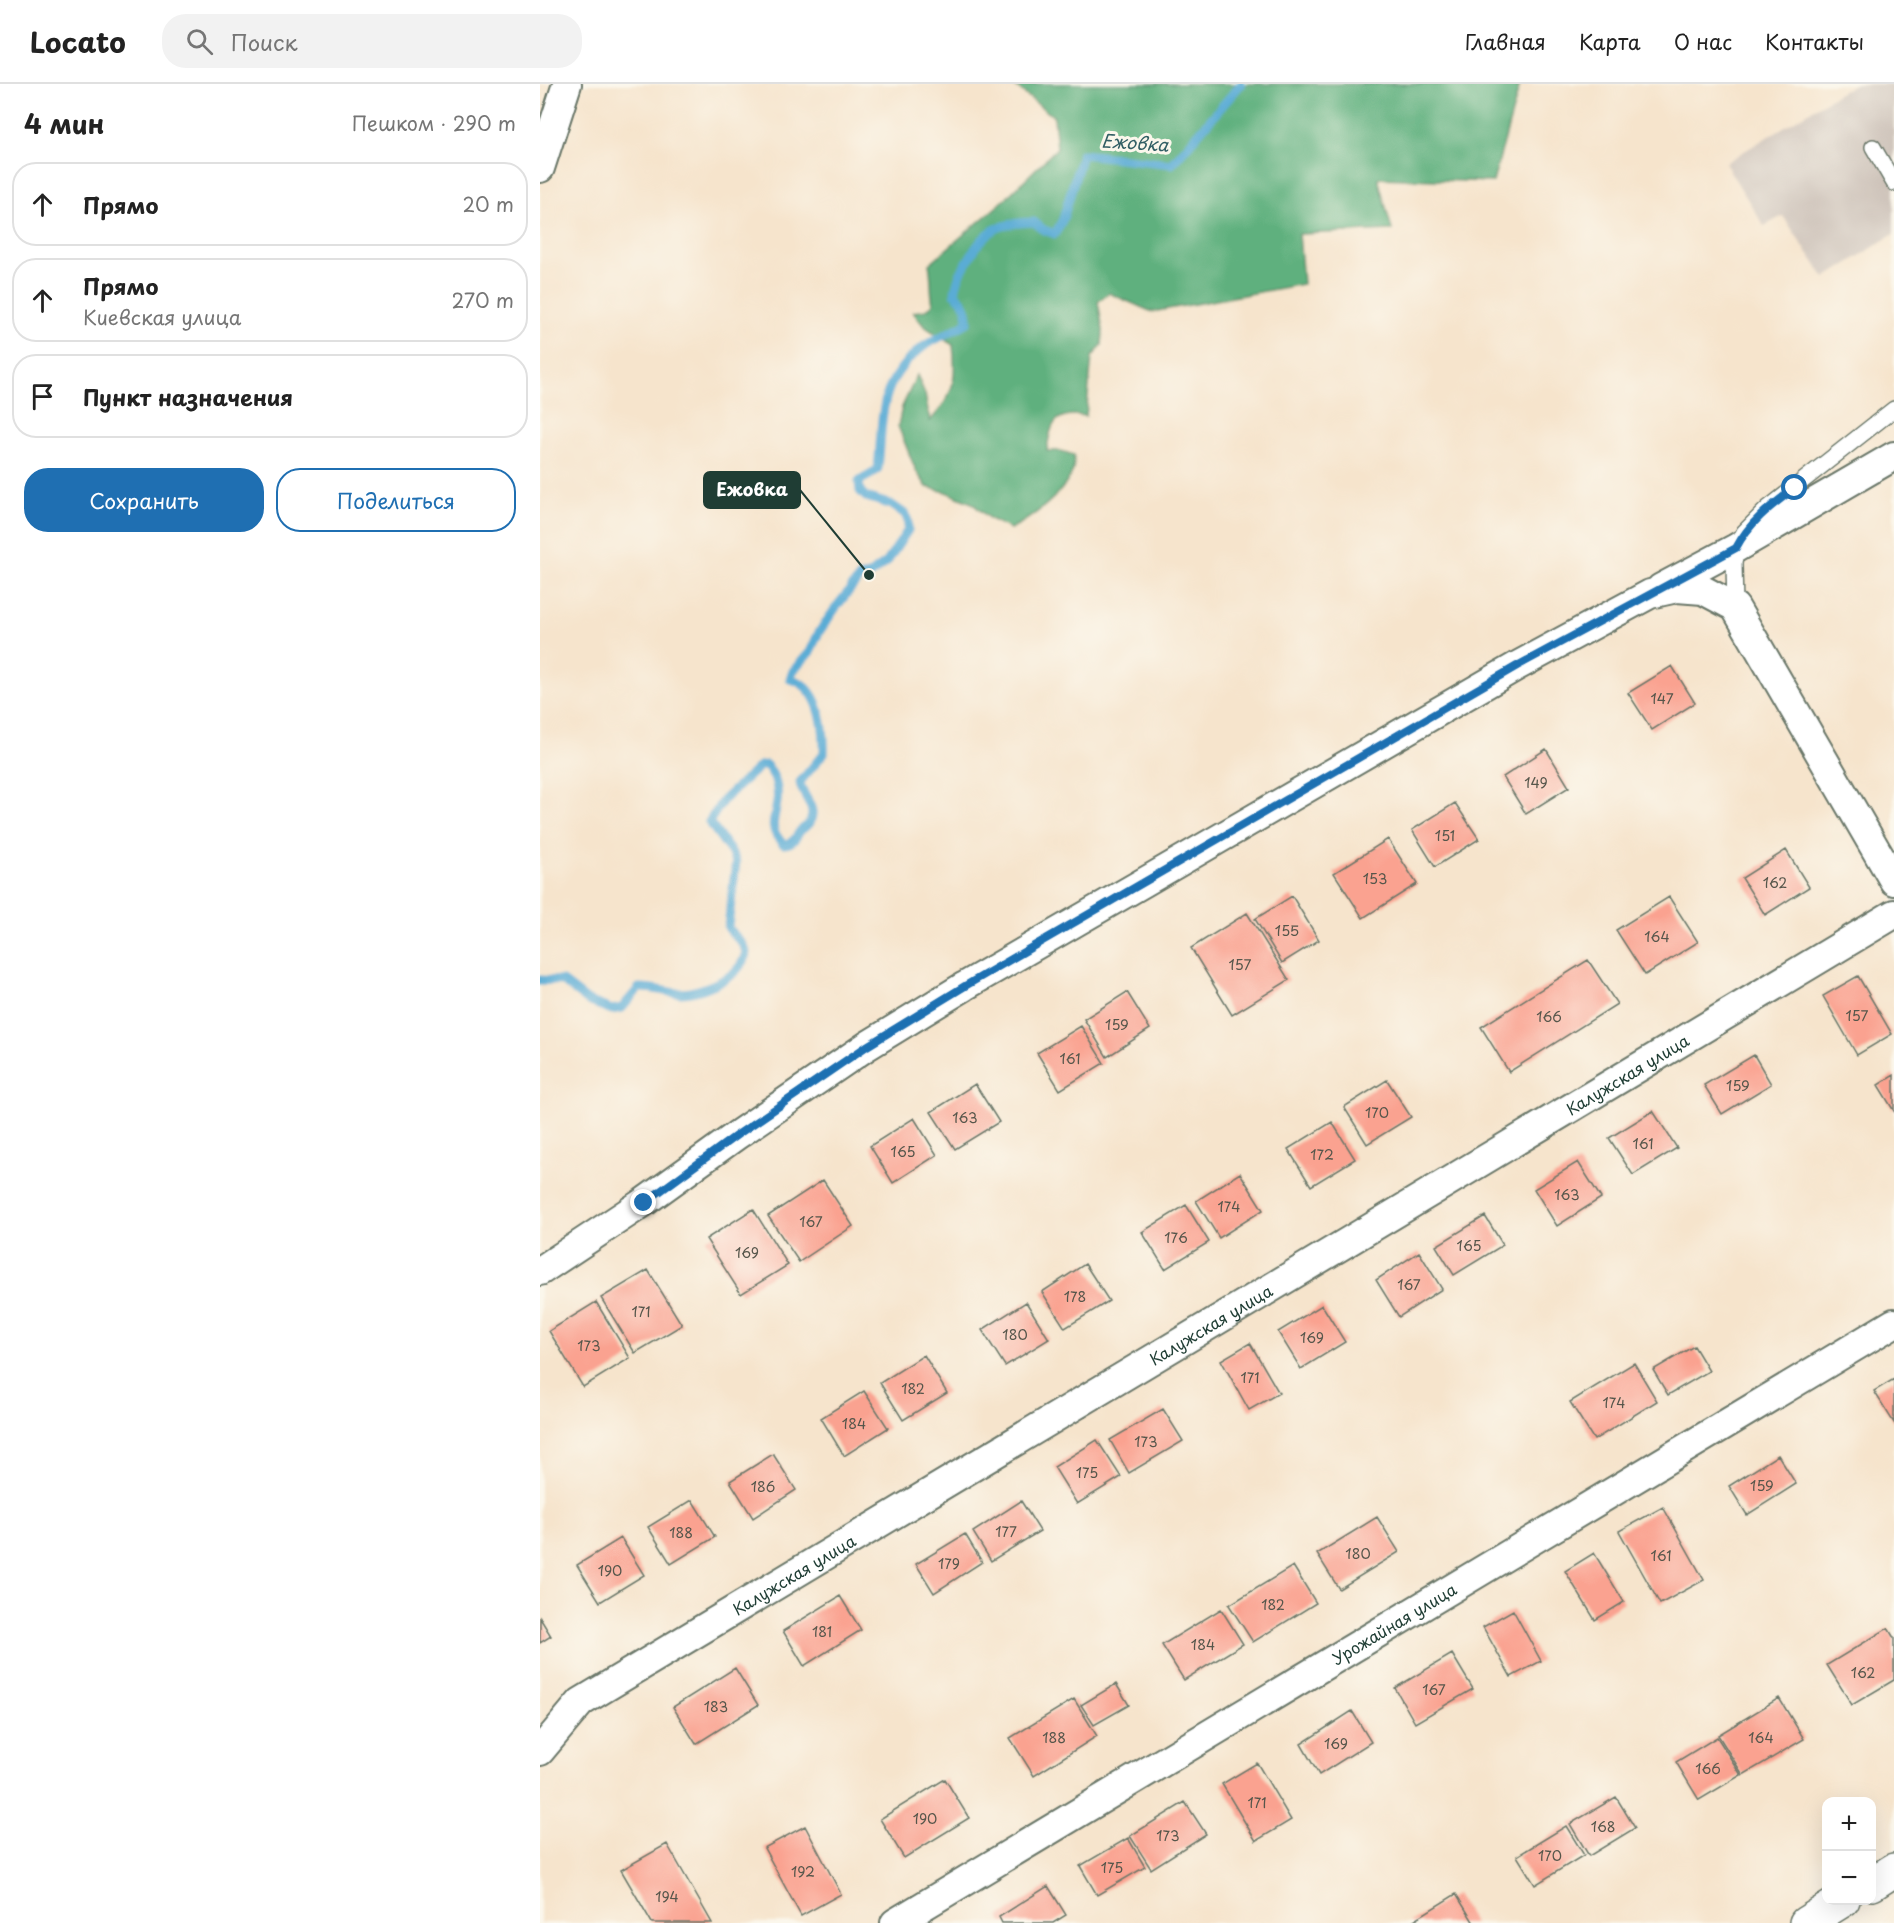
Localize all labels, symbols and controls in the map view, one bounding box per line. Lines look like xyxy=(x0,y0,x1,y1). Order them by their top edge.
search box xyxy=(162,14,582,68)
text: Locato xyxy=(30,20,126,63)
icon: search xyxy=(183,25,216,58)
text: Поиск xyxy=(231,25,298,58)
text: Главная xyxy=(1465,25,1546,57)
text: Карта xyxy=(1579,25,1641,57)
text: О нас xyxy=(1674,25,1732,57)
text: Контакты xyxy=(1765,25,1864,57)
text: 4 мин xyxy=(24,104,105,143)
text: Пешком · 290 m xyxy=(352,108,516,138)
water label: Ежовка xyxy=(1101,126,1170,158)
icon: ahead xyxy=(26,188,59,221)
text: Прямо xyxy=(83,188,158,221)
text: 20 m xyxy=(462,189,514,219)
text: Прямо xyxy=(83,269,158,302)
icon: ahead xyxy=(26,284,59,317)
text: 270 m xyxy=(451,285,514,315)
text: Киевская улица xyxy=(83,302,241,332)
icon: arrive xyxy=(26,380,59,413)
text: Пункт назначения xyxy=(83,380,293,413)
button: Сохранить xyxy=(24,468,264,532)
button: Поделиться xyxy=(276,468,516,532)
callout: Ежовка xyxy=(704,472,800,508)
route start xyxy=(1781,474,1807,500)
text: Ежовка xyxy=(716,475,788,502)
house number: 147 xyxy=(1650,688,1674,709)
house number: 149 xyxy=(1524,772,1548,793)
house number: 151 xyxy=(1435,825,1455,846)
house number: 153 xyxy=(1363,868,1387,889)
house number: 162 xyxy=(1763,872,1787,893)
house number: 155 xyxy=(1275,920,1299,941)
house number: 164 xyxy=(1644,926,1670,947)
house number: 157 xyxy=(1229,954,1252,975)
house number: 157 xyxy=(1846,1005,1869,1026)
house number: 166 xyxy=(1536,1006,1562,1027)
house number: 159 xyxy=(1105,1014,1129,1035)
street label: Калужская улица xyxy=(1561,1028,1693,1120)
house number: 161 xyxy=(1060,1048,1080,1069)
house number: 159 xyxy=(1726,1075,1750,1096)
house number: 170 xyxy=(1365,1102,1389,1123)
house number: 163 xyxy=(952,1107,978,1128)
house number: 161 xyxy=(1633,1133,1653,1154)
house number: 165 xyxy=(891,1141,915,1162)
house number: 172 xyxy=(1310,1144,1334,1165)
house number: 163 xyxy=(1554,1184,1580,1205)
route end xyxy=(630,1189,656,1215)
house number: 174 xyxy=(1217,1196,1241,1217)
house number: 167 xyxy=(799,1211,823,1232)
house number: 176 xyxy=(1164,1227,1188,1248)
house number: 165 xyxy=(1457,1235,1481,1256)
house number: 169 xyxy=(735,1242,759,1263)
house number: 167 xyxy=(1397,1274,1421,1295)
street label: Калужская улица xyxy=(1144,1278,1277,1371)
house number: 178 xyxy=(1064,1286,1086,1307)
house number: 171 xyxy=(631,1301,651,1322)
house number: 180 xyxy=(1002,1324,1028,1345)
house number: 169 xyxy=(1300,1327,1324,1348)
house number: 173 xyxy=(577,1335,601,1356)
house number: 171 xyxy=(1240,1367,1260,1388)
house number: 182 xyxy=(901,1378,925,1399)
house number: 174 xyxy=(1602,1392,1626,1413)
house number: 184 xyxy=(842,1413,866,1434)
house number: 173 xyxy=(1134,1431,1158,1452)
house number: 175 xyxy=(1076,1462,1098,1483)
house number: 159 xyxy=(1750,1475,1774,1496)
house number: 186 xyxy=(751,1476,775,1497)
house number: 177 xyxy=(995,1521,1017,1542)
house number: 188 xyxy=(669,1522,693,1543)
street label: Калужская улица xyxy=(728,1528,860,1621)
house number: 180 xyxy=(1345,1543,1371,1564)
house number: 161 xyxy=(1651,1545,1671,1566)
house number: 179 xyxy=(938,1553,960,1574)
house number: 190 xyxy=(598,1560,622,1581)
street label: Урожайная улица xyxy=(1327,1577,1461,1670)
house number: 182 xyxy=(1261,1594,1285,1615)
house number: 181 xyxy=(812,1621,832,1642)
house number: 184 xyxy=(1191,1634,1215,1655)
house number: 162 xyxy=(1851,1662,1875,1683)
house number: 167 xyxy=(1422,1679,1446,1700)
house number: 183 xyxy=(704,1696,728,1717)
house number: 188 xyxy=(1042,1727,1066,1748)
house number: 164 xyxy=(1748,1727,1774,1748)
house number: 169 xyxy=(1324,1733,1348,1754)
house number: 166 xyxy=(1695,1758,1721,1779)
house number: 171 xyxy=(1247,1792,1267,1813)
map controls xyxy=(1822,1797,1876,1905)
button: + xyxy=(1822,1797,1876,1851)
house number: 190 xyxy=(913,1808,937,1829)
house number: 168 xyxy=(1591,1816,1615,1837)
house number: 173 xyxy=(1156,1825,1180,1846)
house number: 170 xyxy=(1538,1845,1562,1866)
button: − xyxy=(1822,1851,1876,1905)
house number: 175 xyxy=(1101,1857,1123,1878)
house number: 192 xyxy=(791,1861,815,1882)
house number: 194 xyxy=(655,1886,679,1907)

